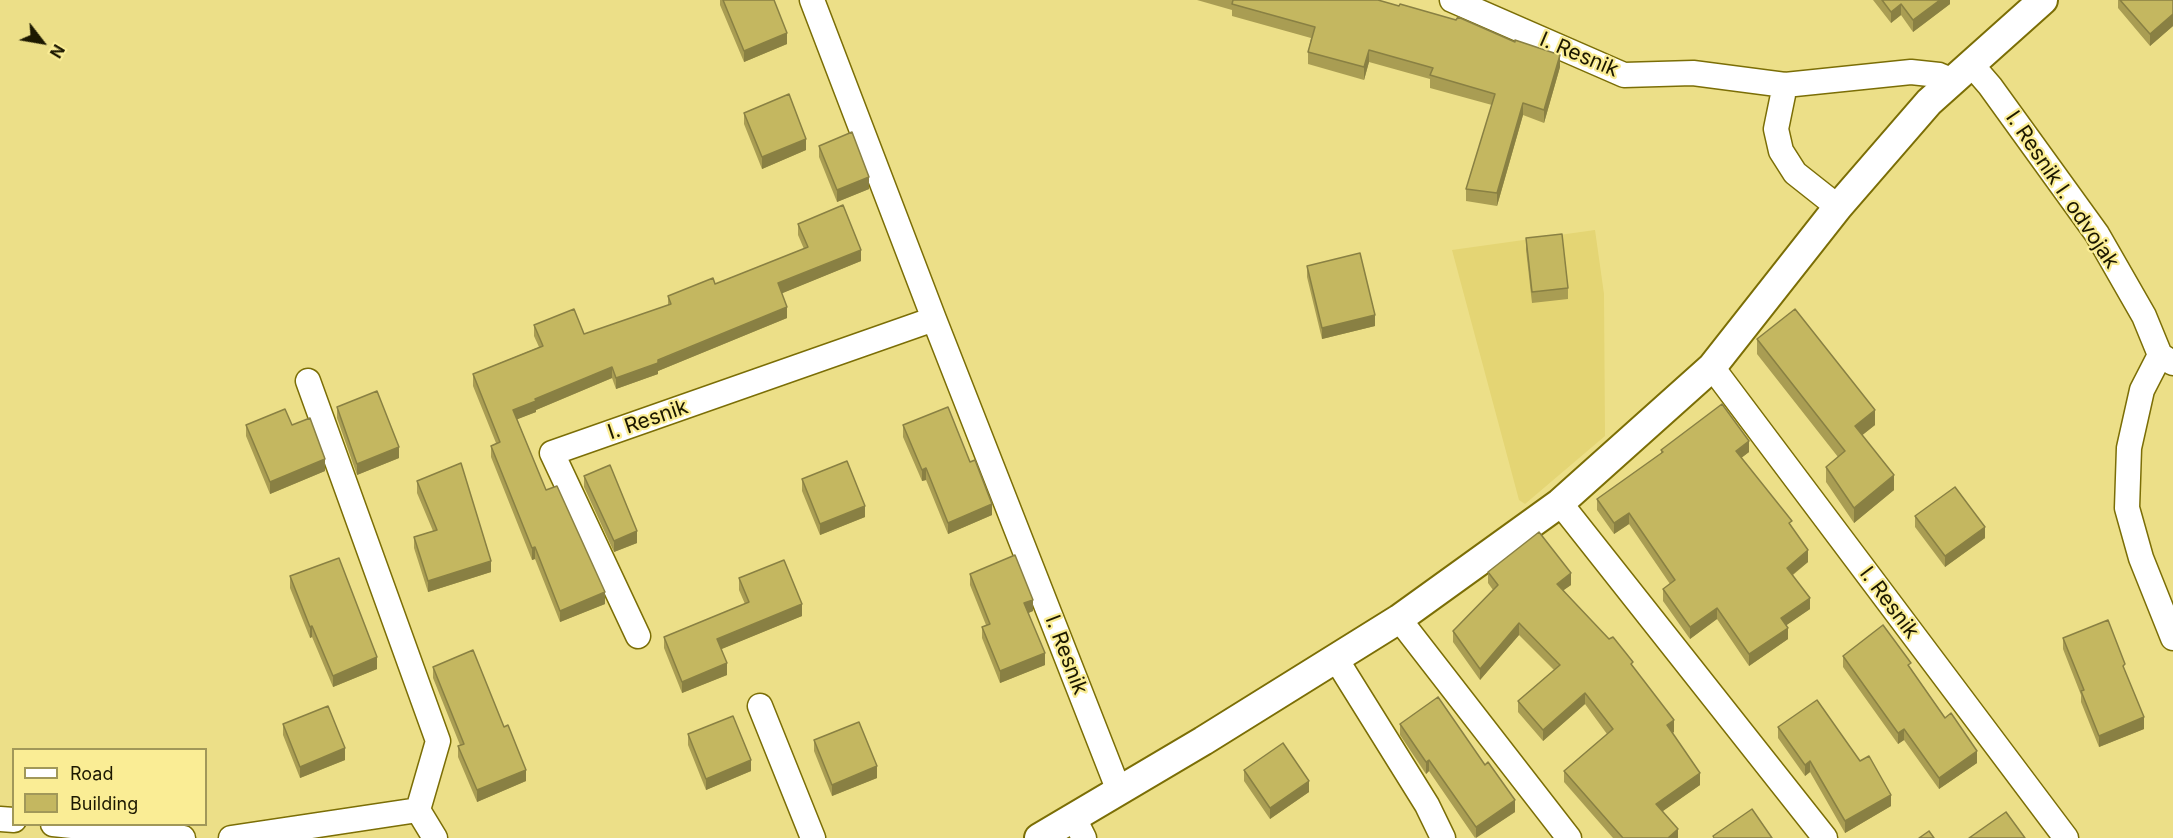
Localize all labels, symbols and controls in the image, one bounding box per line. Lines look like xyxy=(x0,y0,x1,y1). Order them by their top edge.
north arrow xyxy=(12,12,72,72)
street label: I. Resnik xyxy=(1536,27,1622,83)
text: N xyxy=(46,41,69,62)
street label: I. Resnik I. odvojak xyxy=(2000,106,2124,274)
street label: I. Resnik xyxy=(605,395,691,445)
street label: I. Resnik xyxy=(1854,562,1924,644)
street label: I. Resnik xyxy=(1039,612,1093,698)
legend xyxy=(12,748,207,826)
text: Road xyxy=(70,763,113,784)
text: Building xyxy=(70,793,138,814)

